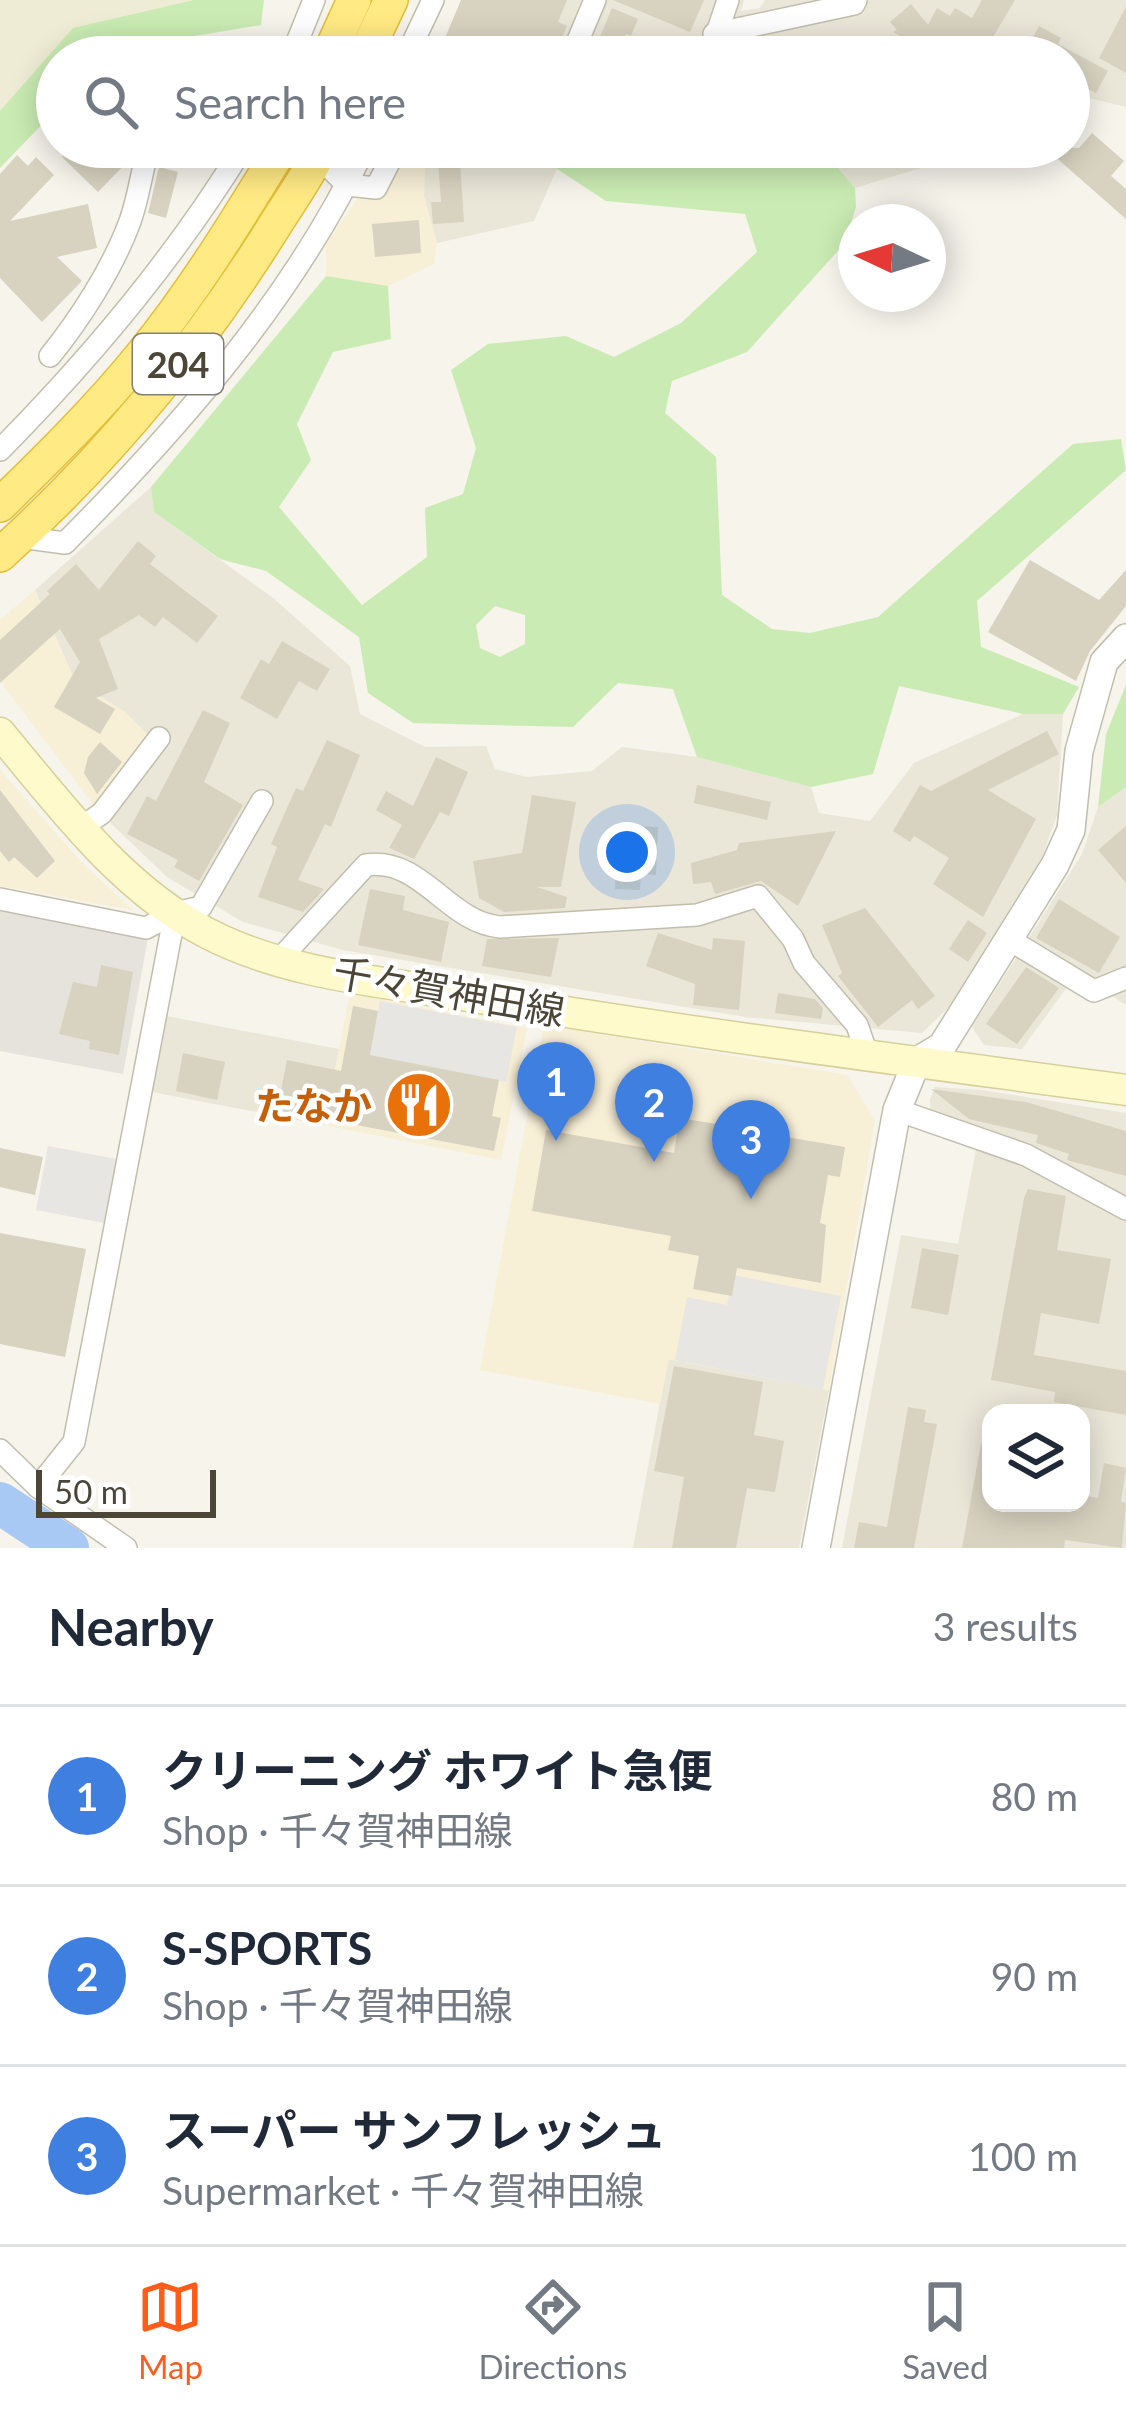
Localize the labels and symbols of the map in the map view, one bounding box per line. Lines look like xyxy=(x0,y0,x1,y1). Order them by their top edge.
north arrow xyxy=(838,204,946,312)
road number: 204 xyxy=(133,334,223,394)
your location xyxy=(597,822,657,882)
street label: 千々賀神田線 xyxy=(330,948,568,1034)
pin: 1 xyxy=(517,1042,595,1141)
pin: 2 xyxy=(615,1063,693,1162)
restaurant icon: たなか xyxy=(384,1070,454,1140)
place label: たなか xyxy=(255,1082,372,1128)
pin: 3 xyxy=(712,1100,790,1199)
scale bar xyxy=(36,1464,216,1517)

